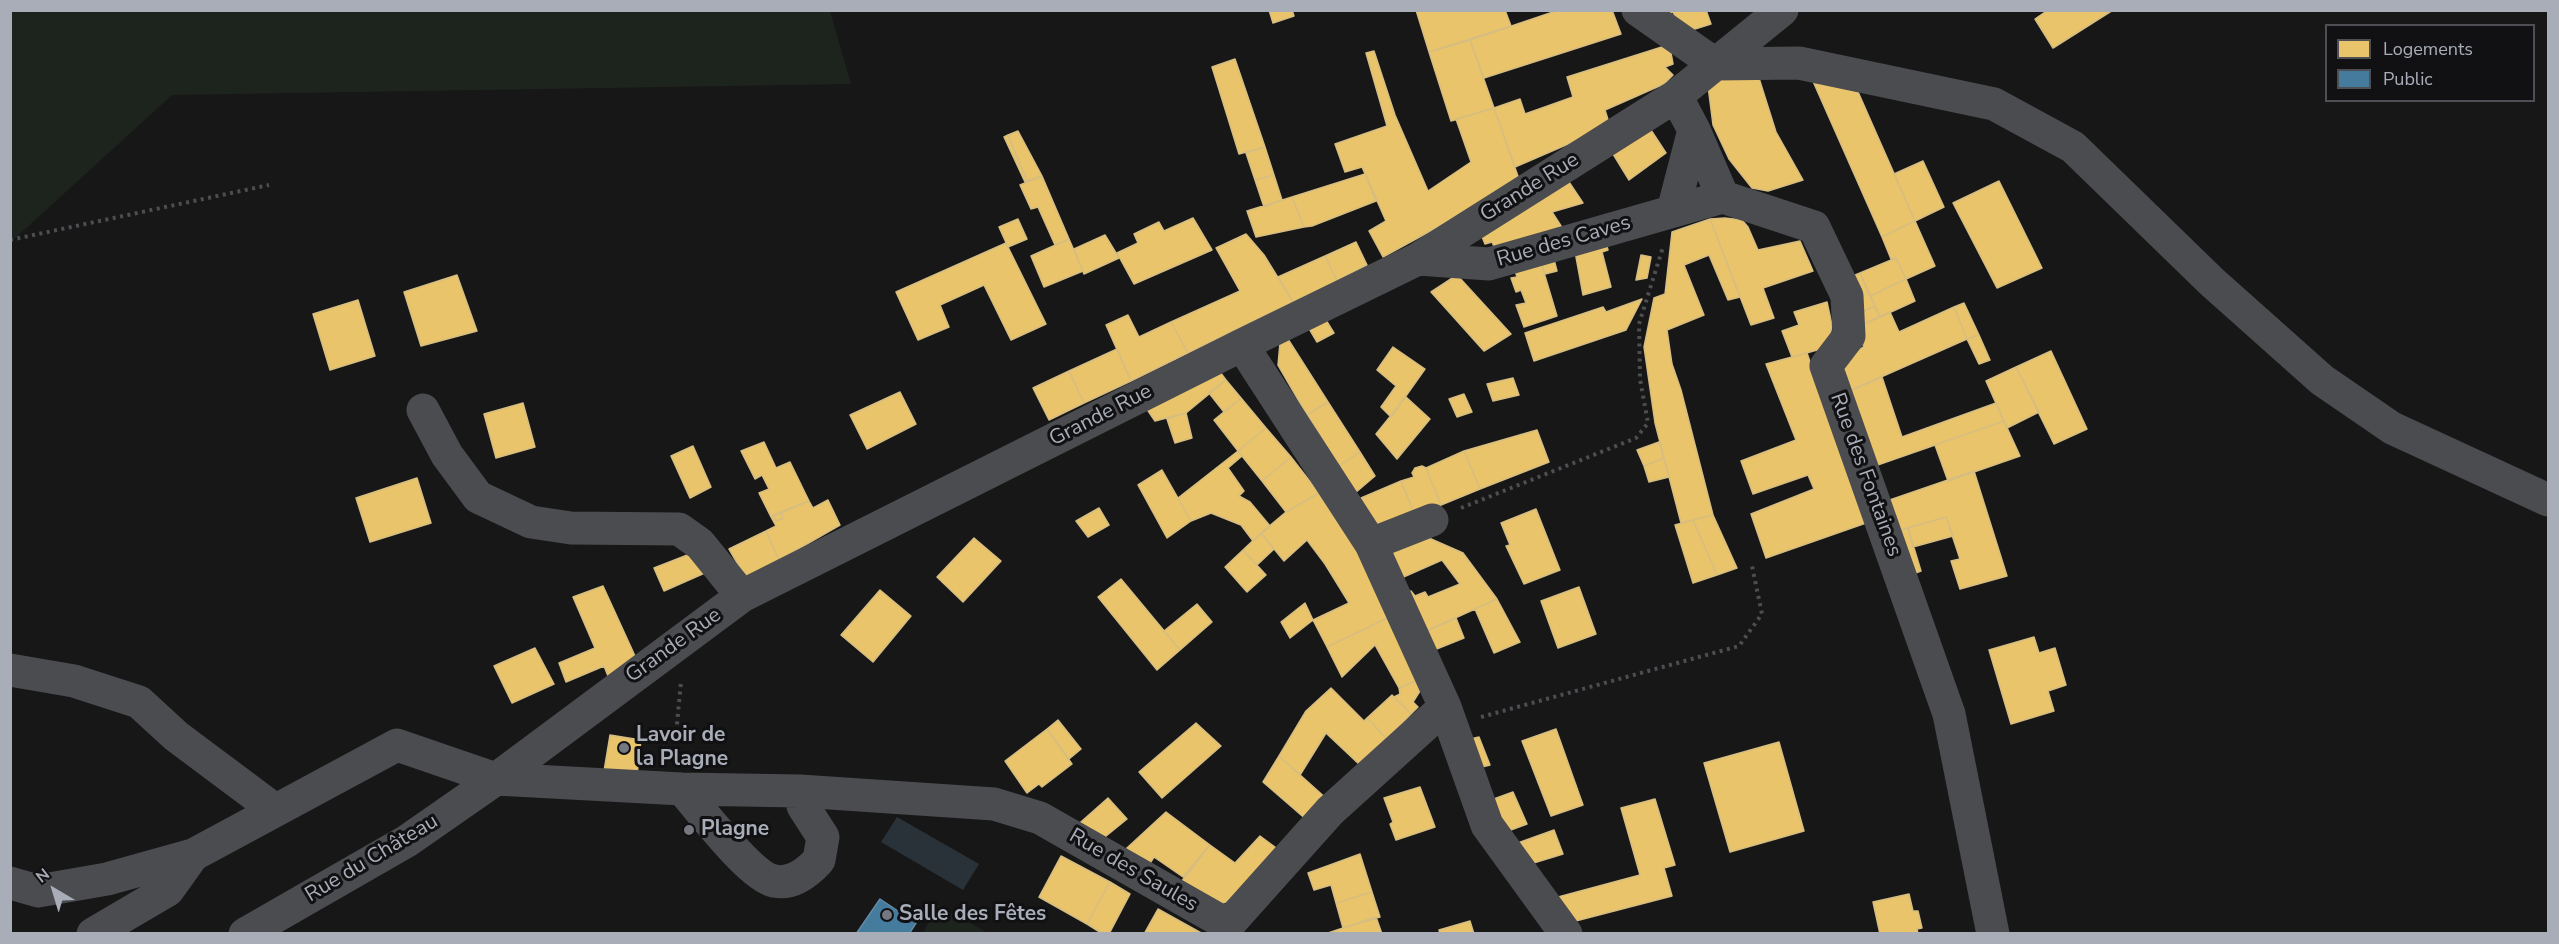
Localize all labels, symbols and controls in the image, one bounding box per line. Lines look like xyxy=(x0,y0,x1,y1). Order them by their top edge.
legend xyxy=(2325,24,2535,102)
text: Logements xyxy=(2383,37,2473,61)
text: Public xyxy=(2383,67,2433,91)
street label: Grande Rue xyxy=(1476,148,1584,228)
street label: Rue des Caves xyxy=(1494,211,1634,273)
street label: Grande Rue xyxy=(1046,379,1156,453)
street label: Rue des Fontaines xyxy=(1824,390,1906,560)
street label: Grande Rue xyxy=(621,603,727,689)
place label: Lavoir de la Plagne xyxy=(636,723,728,773)
marker: Lavoir de la Plagne xyxy=(617,741,631,755)
street label: Rue du Château xyxy=(301,809,443,909)
place label: Plagne xyxy=(701,817,769,843)
marker: Plagne xyxy=(682,823,696,837)
street label: Rue des Saules xyxy=(1064,824,1202,918)
north arrow xyxy=(24,860,84,920)
text: N xyxy=(31,863,54,888)
place label: Salle des Fêtes xyxy=(899,902,1046,928)
marker: Salle des Fêtes xyxy=(880,908,894,922)

